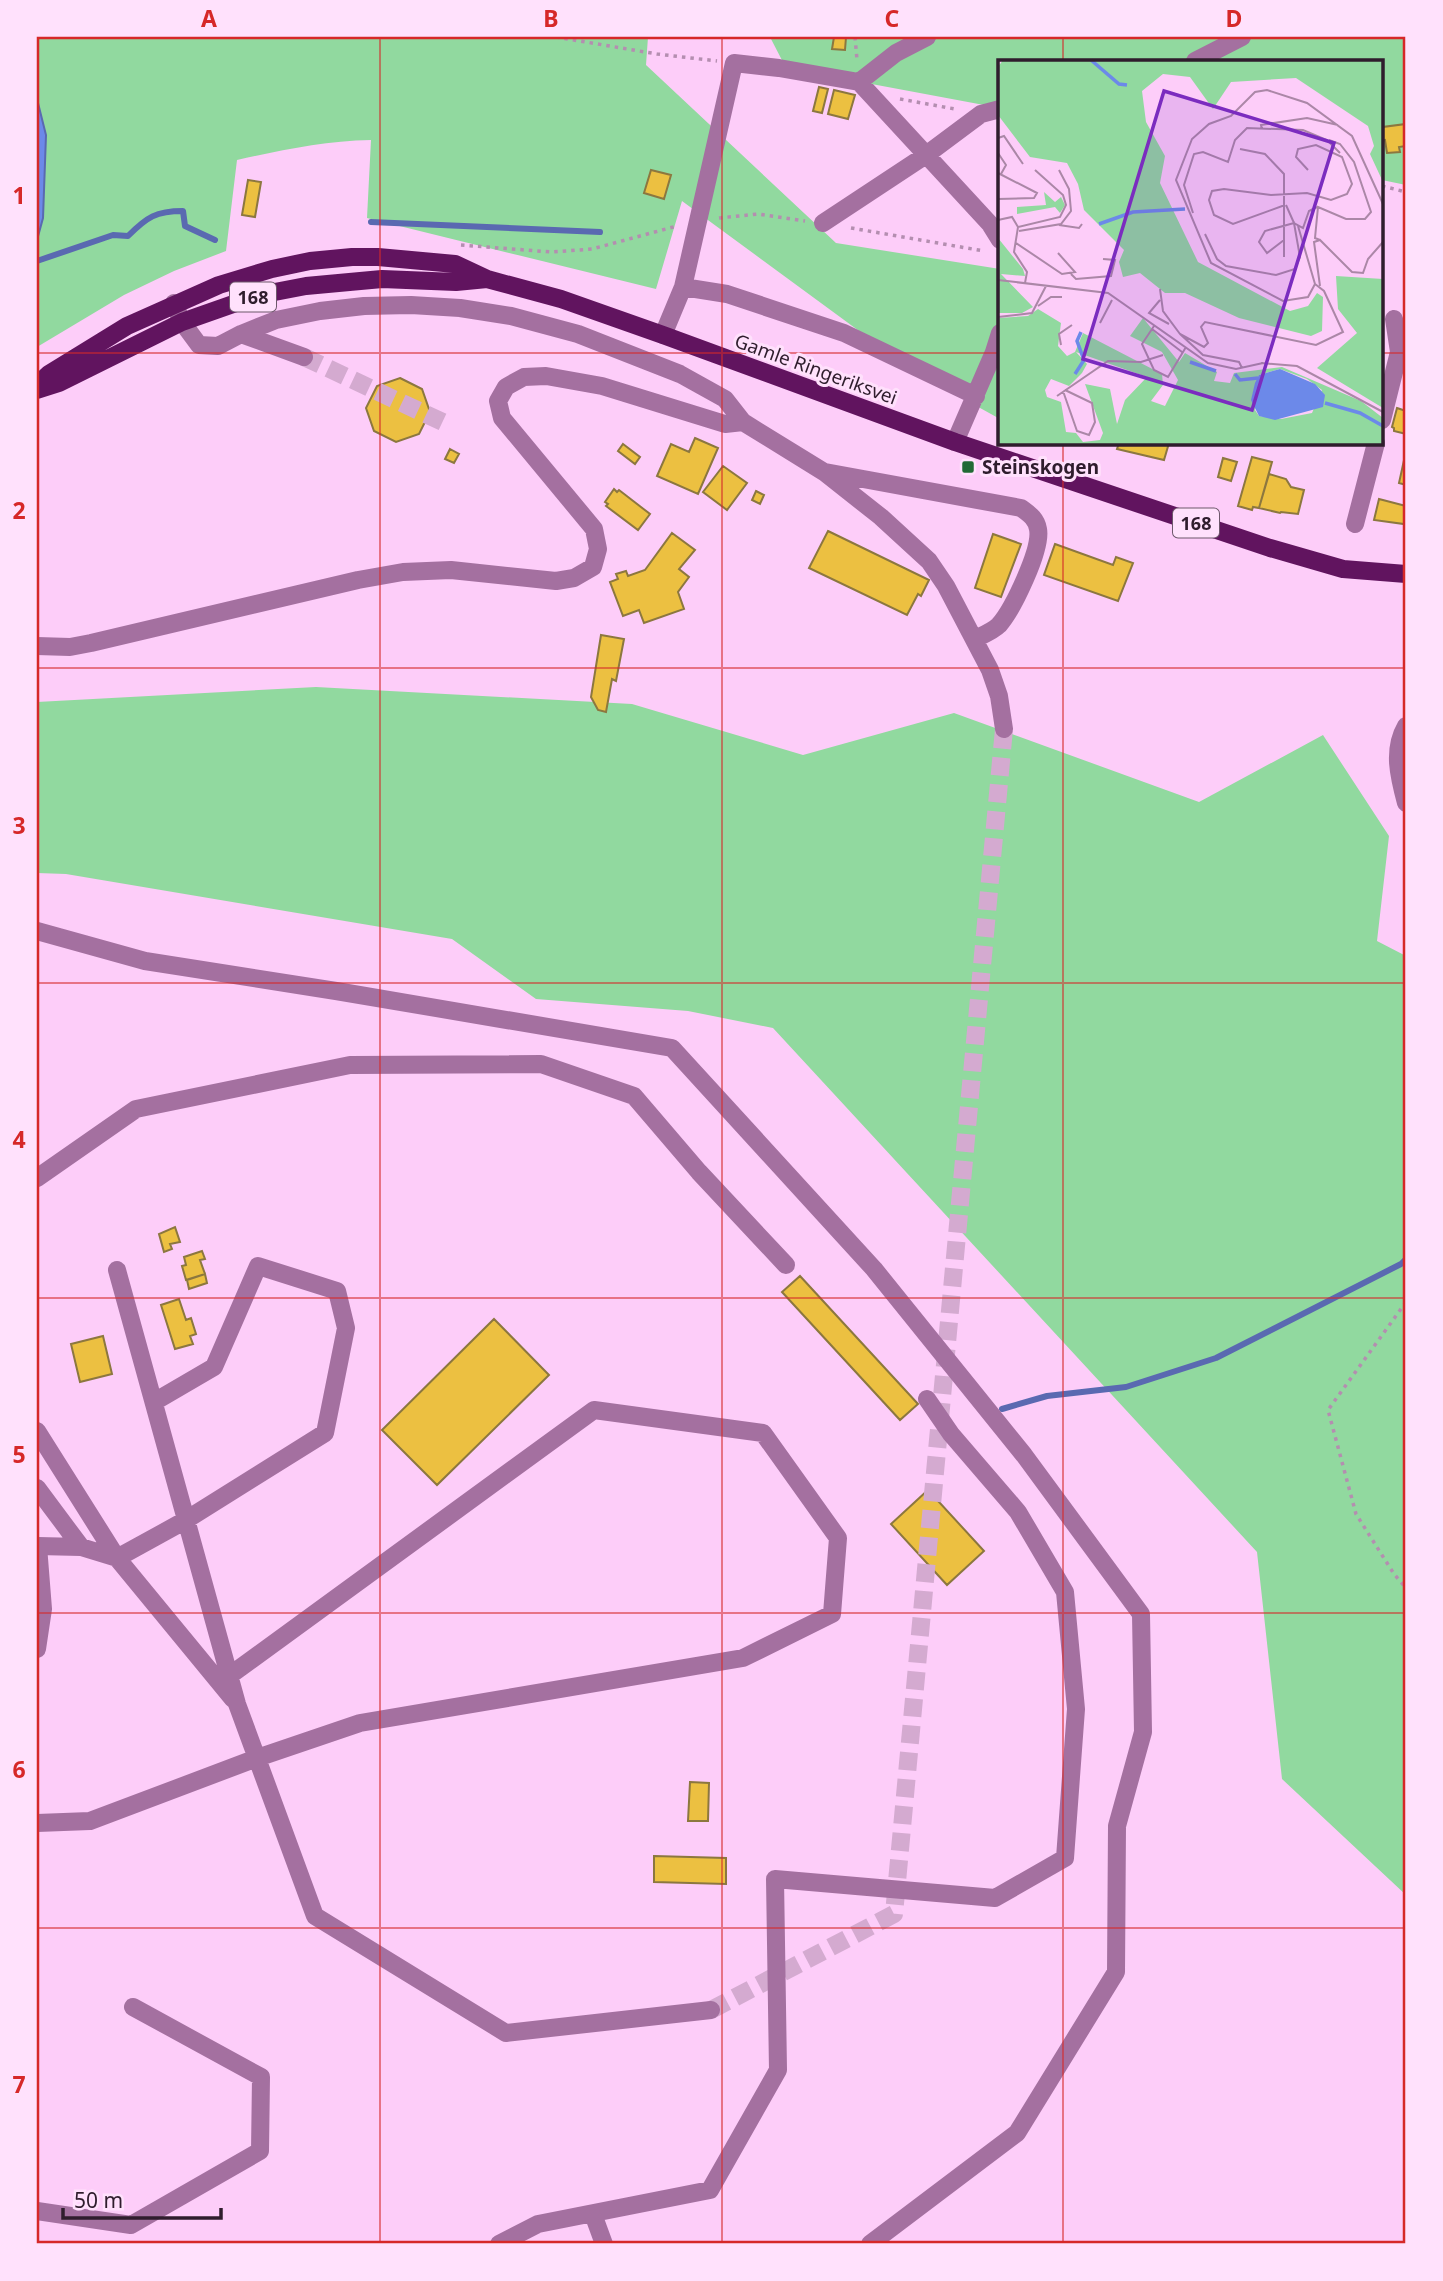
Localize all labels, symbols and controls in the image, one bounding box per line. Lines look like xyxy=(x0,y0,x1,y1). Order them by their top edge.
text: A xyxy=(201,2,217,34)
text: B xyxy=(543,2,559,34)
text: C xyxy=(885,2,900,34)
text: D xyxy=(1226,2,1242,34)
inset map xyxy=(998,60,1384,444)
text: 1 xyxy=(12,179,26,211)
road number: 168 xyxy=(230,282,276,312)
street label: Gamle Ringeriksvei xyxy=(731,328,901,410)
place label: Steinskogen xyxy=(982,454,1099,480)
marker: Steinskogen xyxy=(960,459,976,475)
text: 2 xyxy=(12,494,26,526)
road number: 168 xyxy=(1173,508,1219,538)
text: 3 xyxy=(12,809,26,841)
text: 4 xyxy=(12,1123,26,1155)
text: 5 xyxy=(12,1438,26,1470)
text: 6 xyxy=(12,1753,26,1785)
text: 7 xyxy=(12,2068,26,2100)
scale bar xyxy=(63,2176,220,2220)
text: 50 m xyxy=(74,2186,123,2214)

